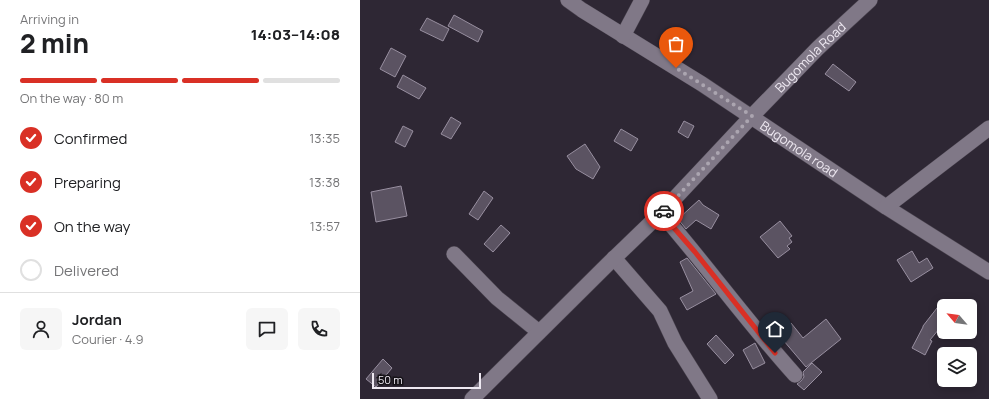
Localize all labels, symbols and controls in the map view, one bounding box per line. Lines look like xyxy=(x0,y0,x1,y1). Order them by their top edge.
text: Arriving in xyxy=(20,10,79,28)
street label: Bugomola Road xyxy=(771,18,850,96)
text: 14:03–14:08 xyxy=(251,24,340,45)
text: 2 min xyxy=(20,25,89,61)
pin xyxy=(659,27,693,68)
icon: bag xyxy=(665,33,687,55)
text: On the way · 80 m xyxy=(20,89,123,107)
street label: Bugomola road xyxy=(757,116,841,181)
icon: check xyxy=(20,127,42,149)
text: Confirmed xyxy=(54,128,127,149)
text: 13:35 xyxy=(309,129,340,147)
icon: check xyxy=(20,171,42,193)
text: Preparing xyxy=(54,172,121,193)
text: 13:38 xyxy=(309,173,340,191)
courier xyxy=(644,191,684,231)
icon: car xyxy=(653,200,675,222)
icon: check xyxy=(20,215,42,237)
text: On the way xyxy=(54,216,130,237)
text: 13:57 xyxy=(310,217,340,235)
text: Delivered xyxy=(54,260,119,281)
north arrow xyxy=(937,299,977,339)
map controls xyxy=(937,299,977,387)
button: person xyxy=(20,308,62,350)
button: chat xyxy=(246,308,288,350)
button: phone xyxy=(298,308,340,350)
text: Jordan xyxy=(72,309,122,330)
pin xyxy=(758,312,792,353)
icon: home xyxy=(764,318,786,340)
text: Courier · 4.9 xyxy=(72,330,144,348)
button: layers xyxy=(937,347,977,387)
scale bar xyxy=(372,371,481,390)
text: 50 m xyxy=(378,372,403,387)

